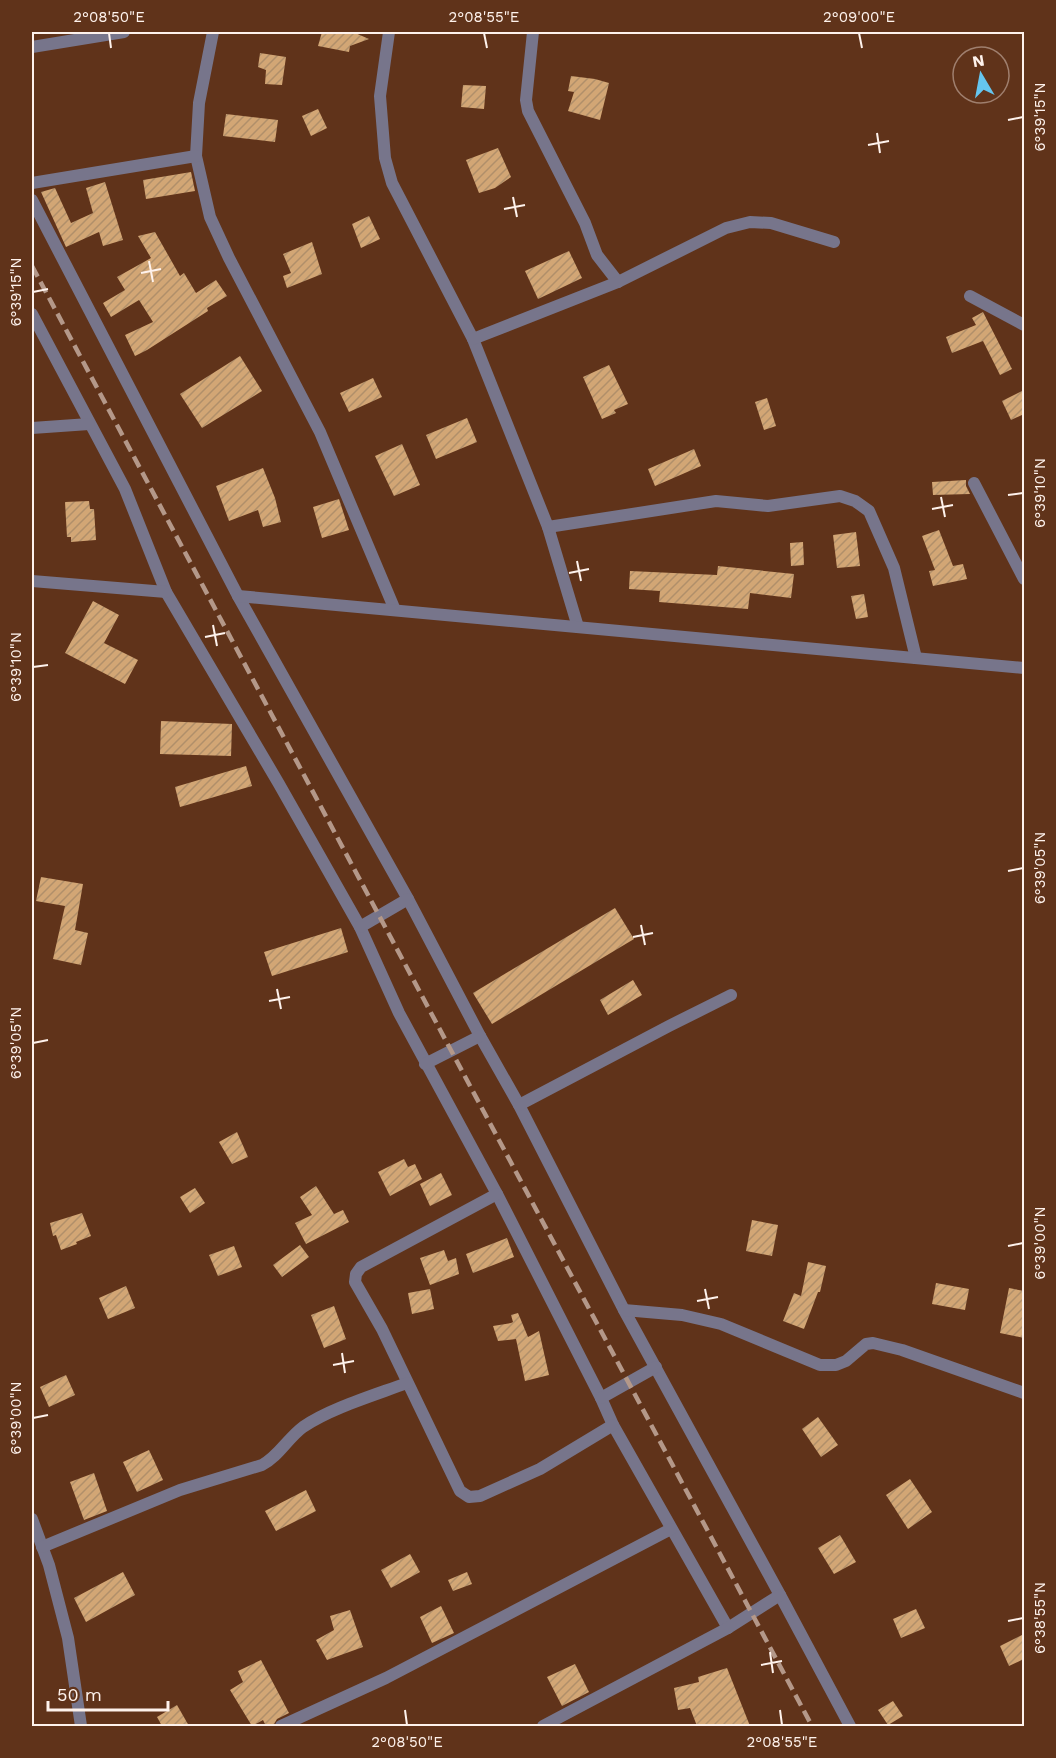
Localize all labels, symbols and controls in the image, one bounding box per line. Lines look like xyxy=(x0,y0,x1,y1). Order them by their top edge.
text: 2°08'50"E xyxy=(73,8,145,26)
text: 2°08'55"E xyxy=(449,8,519,26)
text: 2°09'00"E xyxy=(823,8,895,26)
north arrow xyxy=(951,45,1011,105)
text: N xyxy=(971,50,986,71)
text: 6°39'15"N xyxy=(1031,82,1049,152)
text: 6°39'15"N xyxy=(7,257,25,327)
text: 6°39'10"N xyxy=(1031,458,1049,528)
text: 6°39'10"N xyxy=(7,632,25,702)
text: 6°39'05"N xyxy=(1031,832,1049,904)
text: 6°39'05"N xyxy=(7,1007,25,1079)
text: 6°39'00"N xyxy=(1031,1206,1049,1280)
text: 6°39'00"N xyxy=(7,1381,25,1455)
text: 6°38'55"N xyxy=(1031,1582,1049,1654)
scale bar xyxy=(48,1674,168,1712)
text: 50 m xyxy=(57,1684,102,1705)
text: 2°08'50"E xyxy=(371,1733,443,1751)
text: 2°08'55"E xyxy=(747,1733,817,1751)

